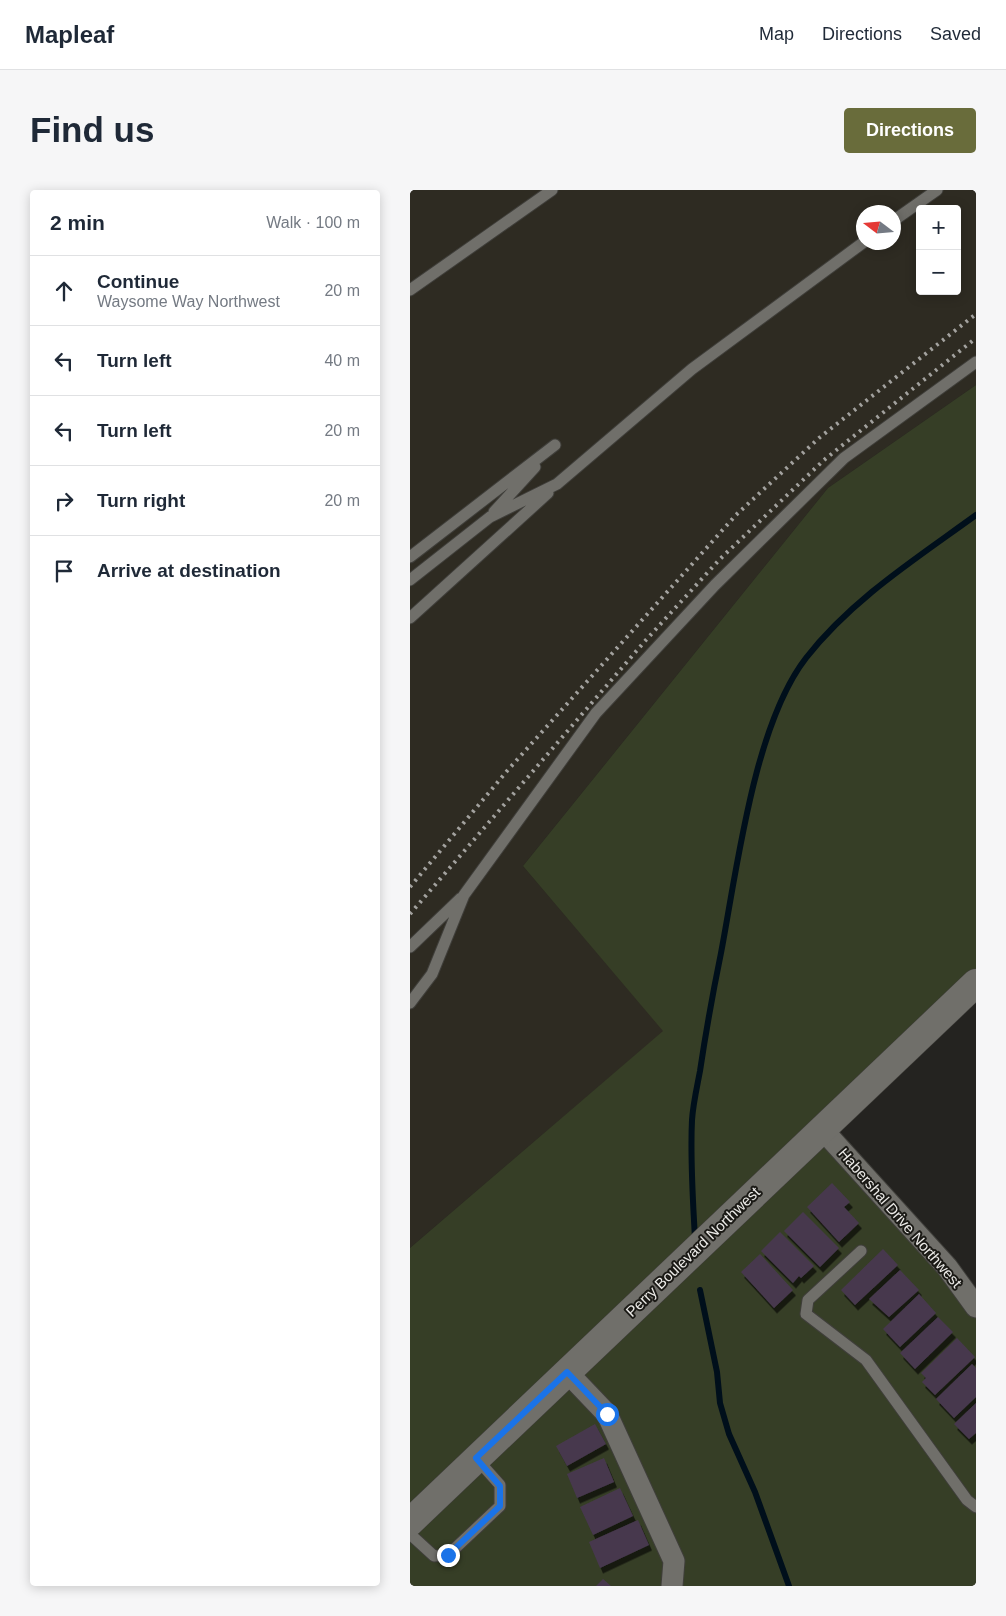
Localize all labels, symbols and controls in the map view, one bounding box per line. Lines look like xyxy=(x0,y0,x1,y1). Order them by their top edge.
text: Mapleaf xyxy=(25,21,114,48)
text: Map xyxy=(759,24,794,44)
text: Directions xyxy=(822,24,902,44)
text: Saved xyxy=(930,24,981,44)
button: Directions xyxy=(844,108,976,153)
text: Find us xyxy=(30,110,154,149)
north arrow xyxy=(856,205,901,250)
map controls xyxy=(916,205,961,295)
button: + xyxy=(916,205,961,250)
text: 2 min xyxy=(50,211,105,234)
text: Walk · 100 m xyxy=(266,214,360,231)
button: − xyxy=(916,250,961,295)
text: Continue xyxy=(97,271,179,292)
icon: ahead xyxy=(50,277,78,305)
text: 20 m xyxy=(324,282,360,299)
text: Waysome Way Northwest xyxy=(97,293,280,310)
icon: left xyxy=(50,347,78,375)
text: Turn left xyxy=(97,350,172,371)
text: 40 m xyxy=(324,352,360,369)
icon: left xyxy=(50,417,78,445)
text: Turn left xyxy=(97,420,172,441)
text: 20 m xyxy=(324,422,360,439)
icon: right xyxy=(50,487,78,515)
text: Turn right xyxy=(97,490,185,511)
text: 20 m xyxy=(324,492,360,509)
icon: arrive xyxy=(50,557,78,585)
text: Arrive at destination xyxy=(97,560,281,581)
street label: Habershal Drive Northwest xyxy=(835,1144,966,1292)
street label: Perry Boulevard Northwest xyxy=(622,1183,764,1320)
route start xyxy=(596,1403,619,1426)
route end xyxy=(437,1544,460,1567)

